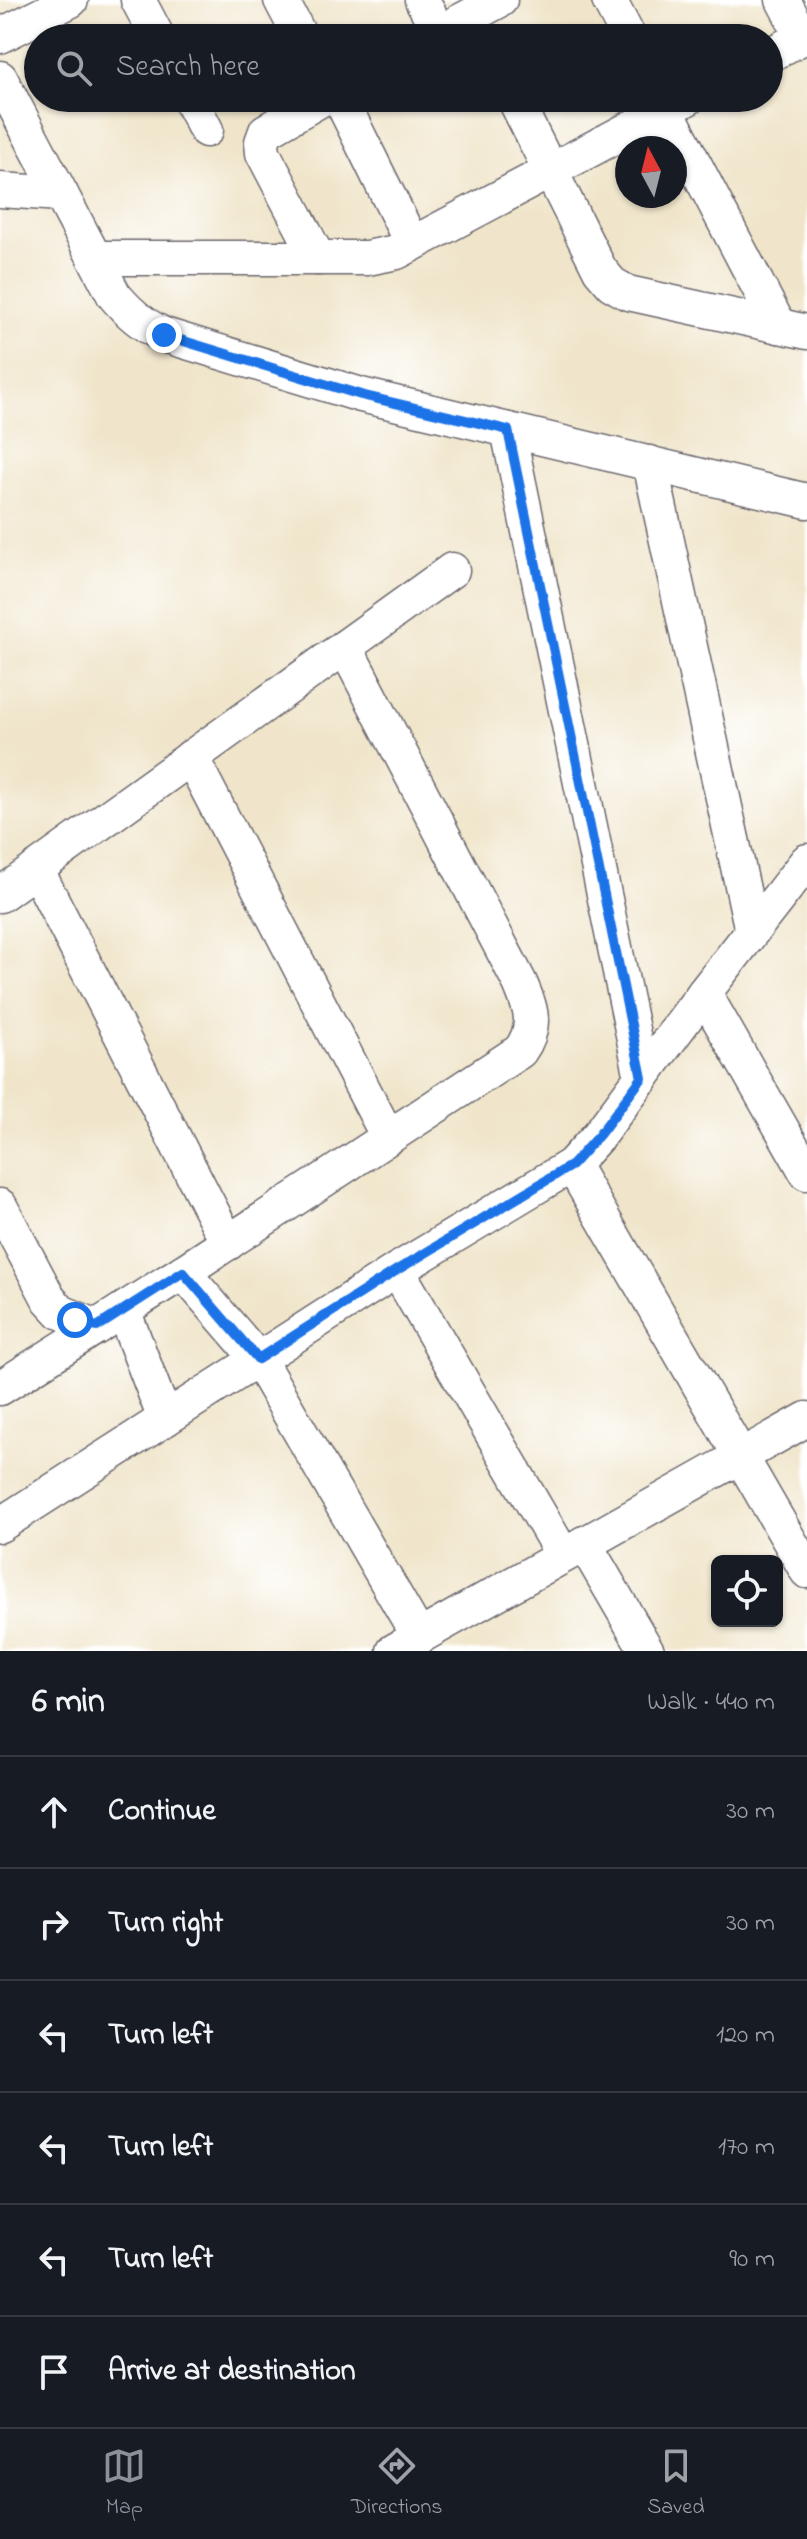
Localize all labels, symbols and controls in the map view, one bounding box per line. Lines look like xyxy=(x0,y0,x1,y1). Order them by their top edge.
search box xyxy=(24,24,783,112)
icon: search xyxy=(52,46,96,90)
text: Search here xyxy=(116,46,260,90)
north arrow xyxy=(615,136,687,208)
route end xyxy=(146,317,182,353)
route start xyxy=(57,1302,93,1338)
map controls xyxy=(711,1555,783,1627)
button: locate xyxy=(711,1555,783,1627)
text: 6 min xyxy=(32,1678,105,1728)
text: Walk · 440 m xyxy=(647,1684,775,1722)
icon: ahead xyxy=(32,1790,76,1834)
text: Continue xyxy=(108,1790,216,1834)
text: 30 m xyxy=(726,1793,775,1831)
icon: right xyxy=(32,1902,76,1946)
text: Turn right xyxy=(108,1902,223,1946)
text: 30 m xyxy=(726,1905,775,1943)
icon: left xyxy=(32,2014,76,2058)
text: Turn left xyxy=(108,2014,213,2058)
text: 120 m xyxy=(716,2017,775,2055)
icon: left xyxy=(32,2126,76,2170)
text: Turn left xyxy=(108,2126,213,2170)
text: 170 m xyxy=(718,2129,775,2167)
icon: left xyxy=(32,2238,76,2282)
text: Turn left xyxy=(108,2238,213,2282)
text: 90 m xyxy=(729,2241,775,2279)
icon: arrive xyxy=(32,2350,76,2394)
text: Arrive at destination xyxy=(108,2350,356,2394)
tab: Map xyxy=(102,2444,146,2524)
tab: Directions xyxy=(351,2444,442,2524)
tab: Saved xyxy=(647,2444,705,2524)

